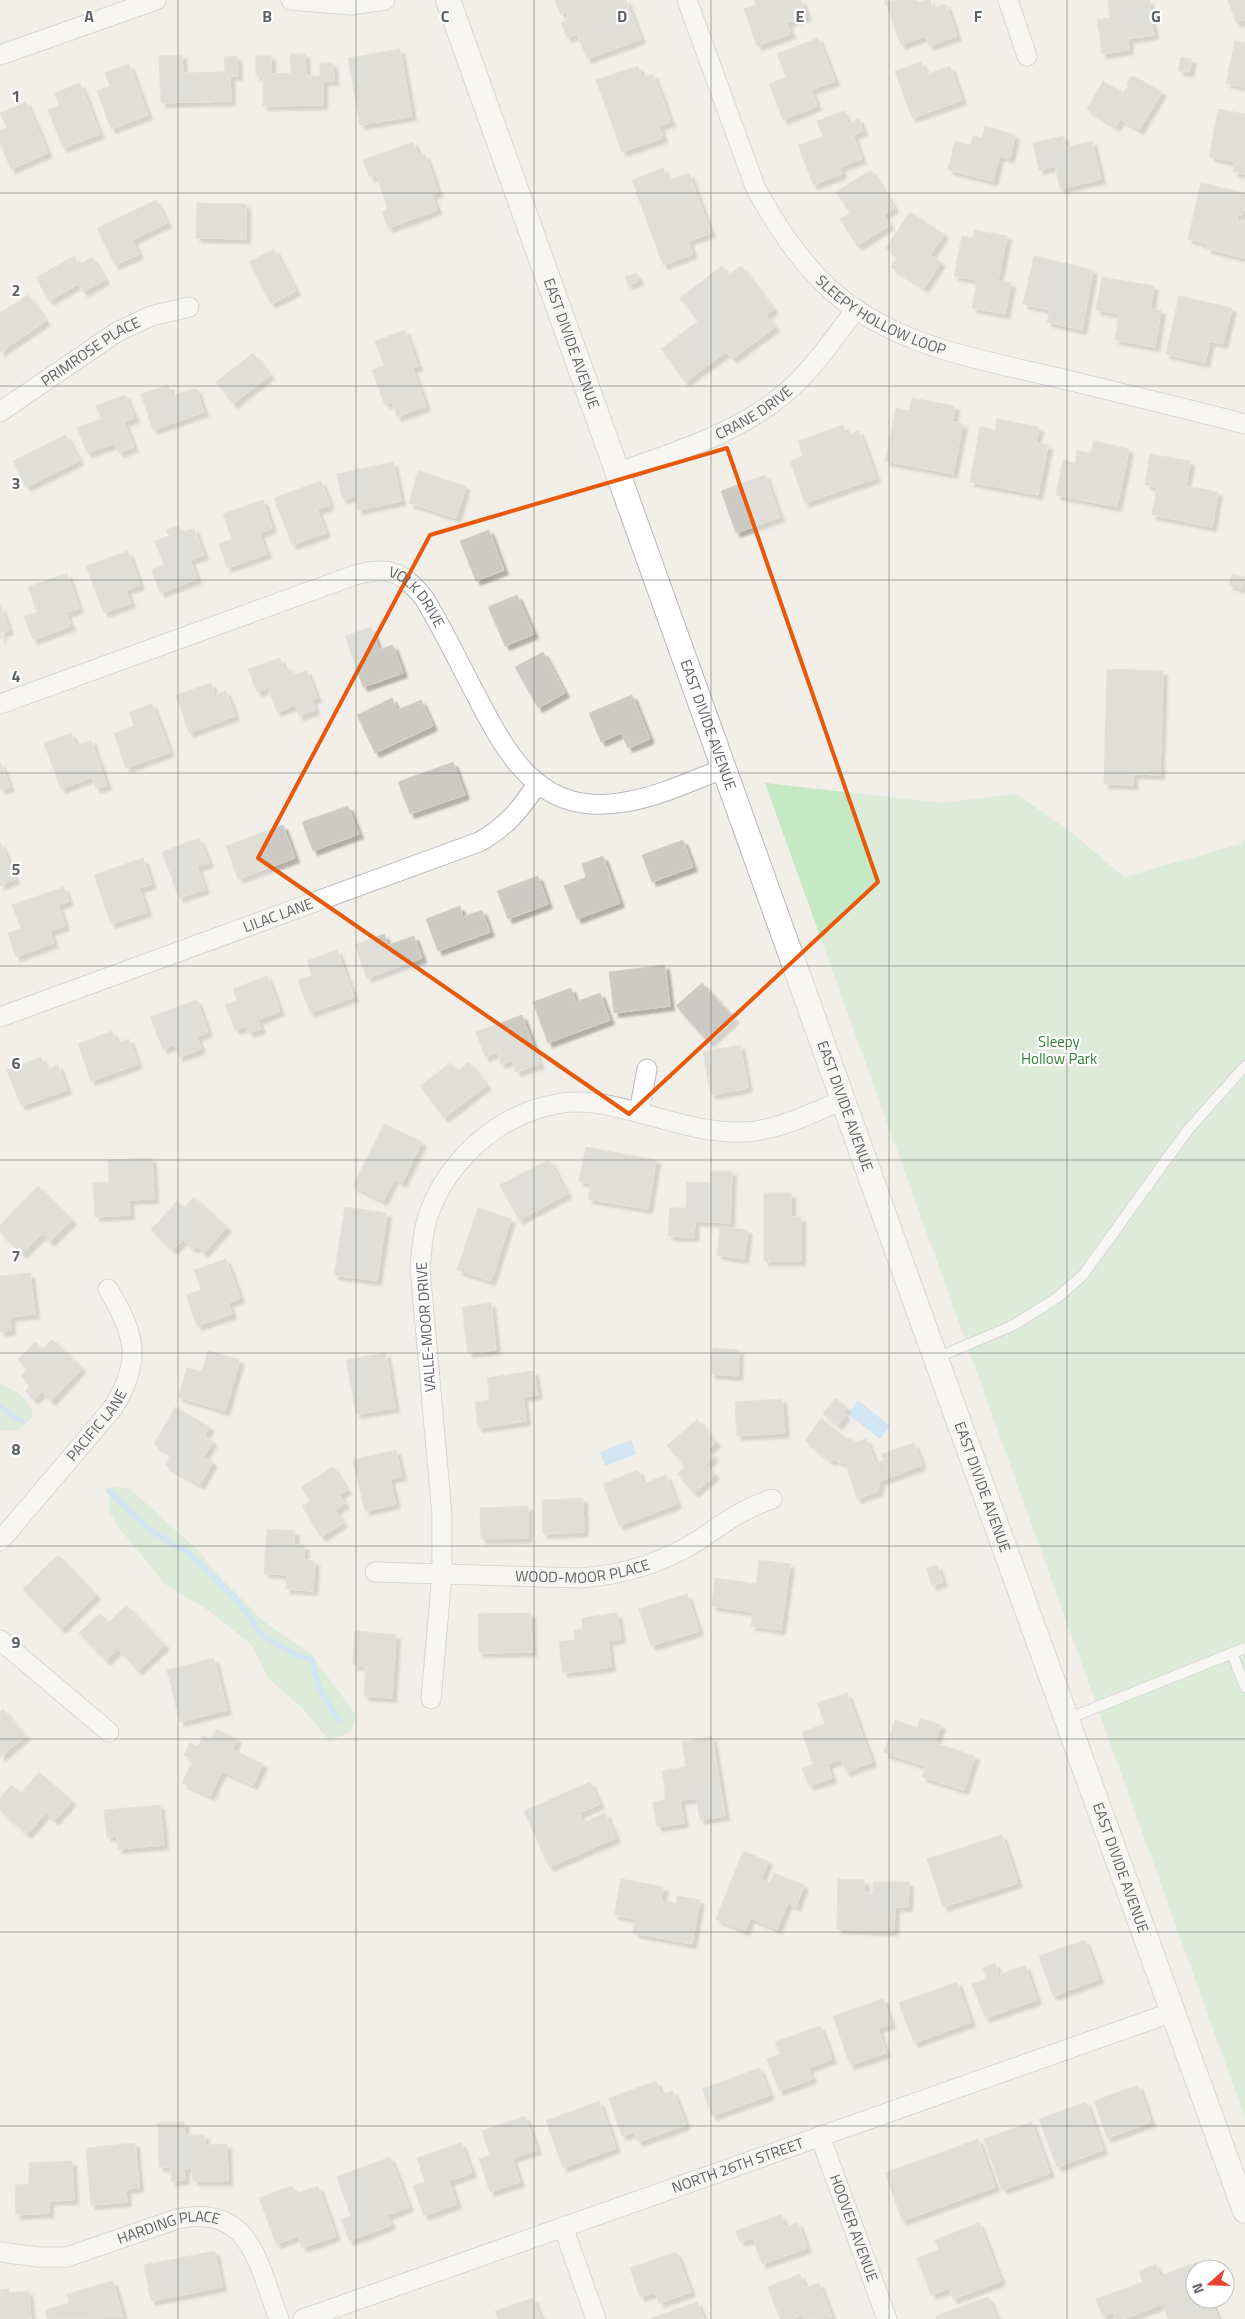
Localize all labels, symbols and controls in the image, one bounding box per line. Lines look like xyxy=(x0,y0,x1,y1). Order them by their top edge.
text: A xyxy=(84,4,94,28)
text: B xyxy=(262,4,272,28)
text: C xyxy=(441,4,450,28)
text: D xyxy=(617,4,627,28)
text: E xyxy=(796,4,805,28)
text: F xyxy=(974,4,983,28)
text: G xyxy=(1151,4,1161,28)
text: 1 xyxy=(12,84,20,108)
street label: SLEEPY HOLLOW LOOP xyxy=(810,269,949,361)
street label: EAST DIVIDE AVENUE xyxy=(538,275,606,412)
text: 2 xyxy=(12,278,20,302)
street label: PRIMROSE PLACE xyxy=(36,311,144,392)
street label: CRANE DRIVE xyxy=(711,380,798,445)
text: 3 xyxy=(12,471,20,495)
street label: VOLK DRIVE xyxy=(386,560,451,632)
street label: EAST DIVIDE AVENUE xyxy=(675,656,743,793)
text: 4 xyxy=(12,664,21,688)
text: 5 xyxy=(12,857,21,881)
street label: LILAC LANE xyxy=(240,892,316,938)
park label: Sleepy Hollow Park xyxy=(1021,1030,1097,1070)
street label: EAST DIVIDE AVENUE xyxy=(811,1037,879,1174)
text: 6 xyxy=(12,1051,21,1075)
text: 7 xyxy=(12,1244,20,1268)
street label: VALLE-MOOR DRIVE xyxy=(409,1261,442,1393)
street label: PACIFIC LANE xyxy=(61,1385,132,1466)
street label: EAST DIVIDE AVENUE xyxy=(949,1418,1017,1555)
text: 8 xyxy=(12,1437,21,1461)
street label: WOOD-MOOR PLACE xyxy=(515,1553,653,1589)
text: 9 xyxy=(12,1630,21,1654)
street label: EAST DIVIDE AVENUE xyxy=(1087,1799,1155,1936)
street label: NORTH 26TH STREET xyxy=(668,2131,807,2199)
street label: HOOVER AVENUE xyxy=(824,2171,884,2285)
street label: HARDING PLACE xyxy=(114,2204,223,2250)
north arrow xyxy=(1185,2259,1235,2309)
text: N xyxy=(1186,2280,1209,2297)

